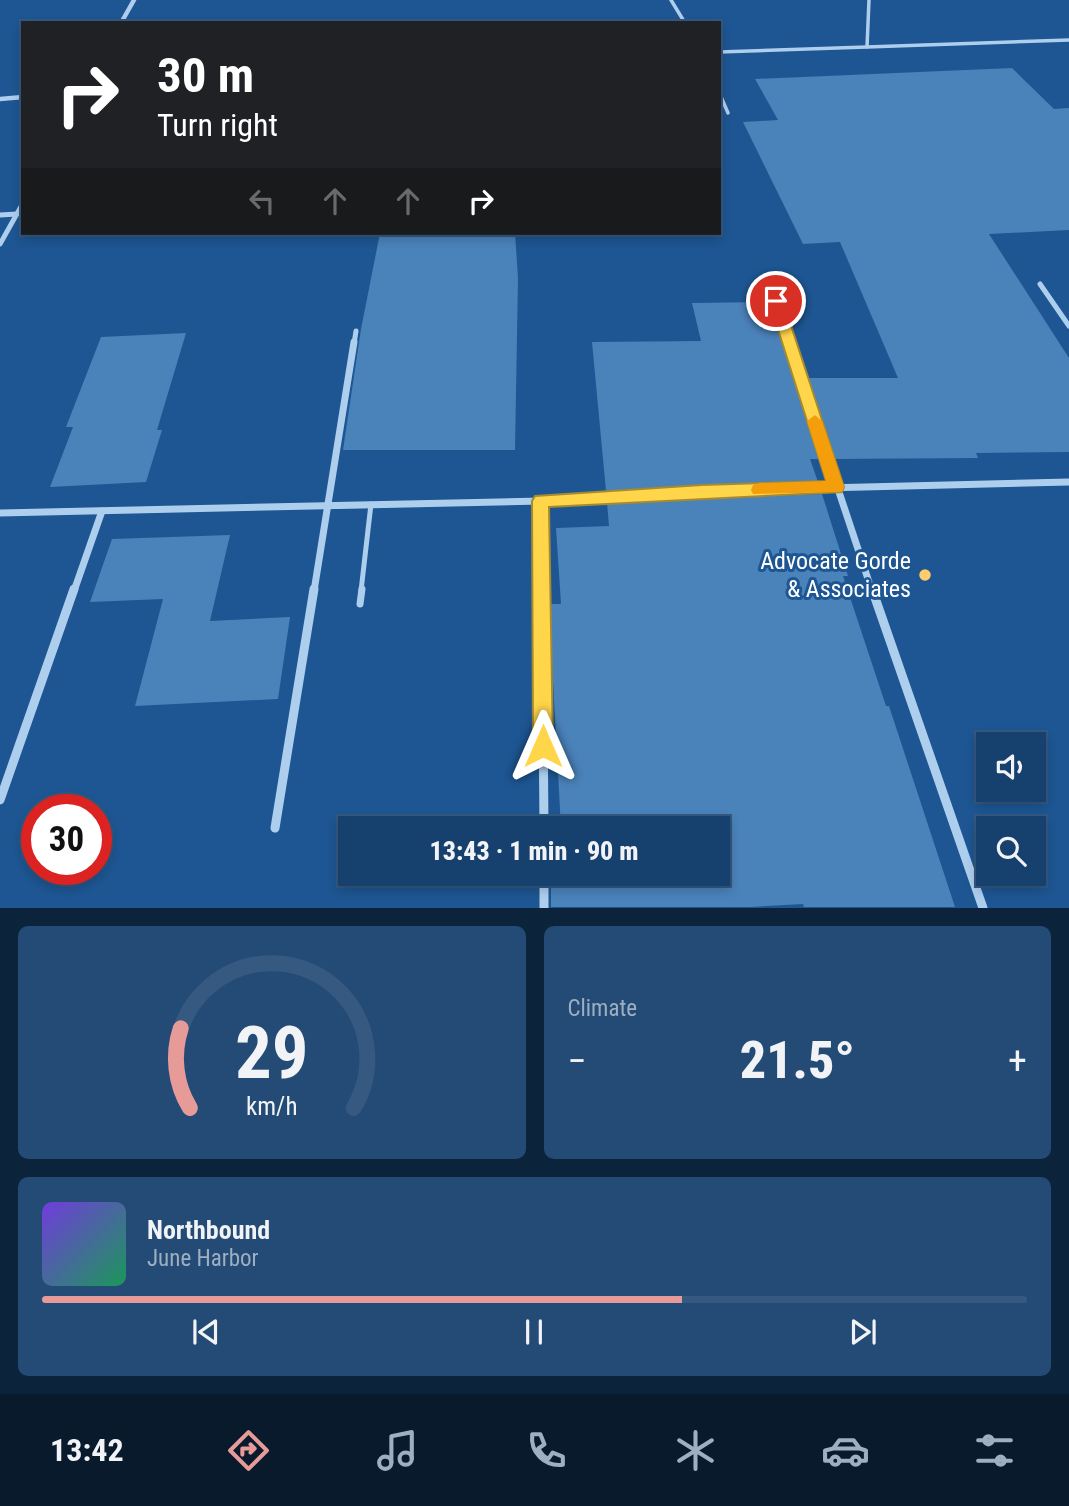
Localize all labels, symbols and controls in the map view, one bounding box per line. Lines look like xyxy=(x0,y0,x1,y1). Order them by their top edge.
text: 30 m xyxy=(157,47,254,104)
icon: right xyxy=(42,49,133,140)
text: Turn right xyxy=(157,106,278,144)
icon: left xyxy=(243,182,281,220)
icon: ahead xyxy=(316,182,354,220)
icon: ahead xyxy=(389,182,427,220)
icon: right xyxy=(462,182,500,220)
pin xyxy=(746,271,806,331)
icon: arrive xyxy=(757,282,795,320)
place label: Advocate Gorde & Associates xyxy=(760,547,911,603)
marker: Advocate Gorde & Associates xyxy=(917,567,933,583)
position arrow xyxy=(506,709,580,783)
map controls xyxy=(976,732,1046,886)
button: sound xyxy=(976,732,1046,802)
speed limit sign: 30 xyxy=(21,794,112,885)
button: search xyxy=(976,816,1046,886)
text: 13:43 · 1 min · 90 m xyxy=(429,836,639,866)
text: Climate xyxy=(568,995,637,1022)
text: 29 xyxy=(235,1011,309,1097)
text: 21.5° xyxy=(740,1030,855,1091)
text: − xyxy=(568,1039,587,1083)
text: + xyxy=(1008,1039,1027,1083)
text: km/h xyxy=(246,1092,297,1121)
text: Northbound xyxy=(147,1215,270,1245)
text: June Harbor xyxy=(147,1245,259,1272)
icon: previous xyxy=(187,1313,225,1351)
icon: pause xyxy=(515,1313,553,1351)
icon: next xyxy=(844,1313,882,1351)
icon: directions xyxy=(224,1426,273,1475)
icon: music xyxy=(373,1426,422,1475)
icon: phone xyxy=(522,1426,571,1475)
icon: climate xyxy=(671,1426,720,1475)
icon: car xyxy=(821,1426,870,1475)
icon: filters xyxy=(970,1426,1019,1475)
text: 13:42 xyxy=(50,1431,124,1469)

